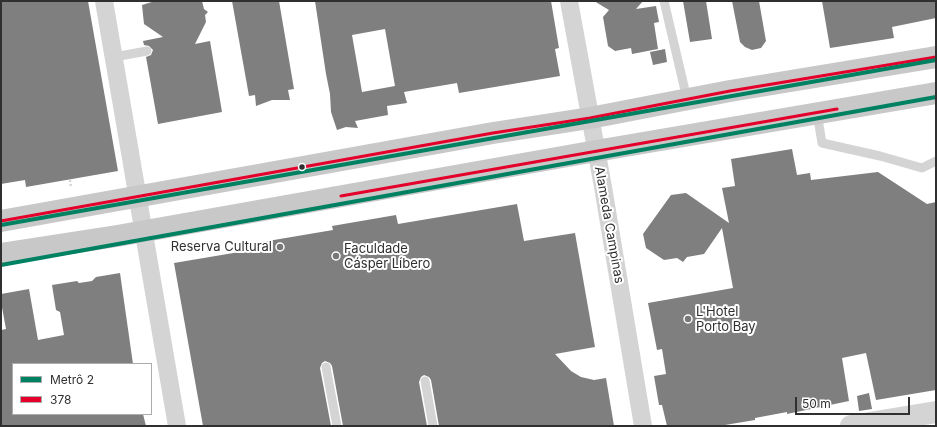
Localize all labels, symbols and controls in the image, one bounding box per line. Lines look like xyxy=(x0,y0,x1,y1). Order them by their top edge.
unlabelled marker xyxy=(297,162,307,172)
street label: Alameda Campinas xyxy=(591,165,627,285)
place label: Reserva Cultural xyxy=(171,239,272,255)
place label: Faculdade Cásper Líbero xyxy=(344,241,430,272)
marker: Reserva Cultural xyxy=(275,242,285,252)
marker: Faculdade Cásper Líbero xyxy=(331,251,341,261)
place label: L'Hotel Porto Bay xyxy=(696,304,756,335)
marker: L'Hotel Porto Bay xyxy=(683,314,693,324)
legend xyxy=(12,363,152,415)
text: Metrô 2 xyxy=(50,372,94,387)
scale bar xyxy=(797,389,912,415)
text: 378 xyxy=(50,392,71,407)
text: 50 m xyxy=(802,396,831,411)

